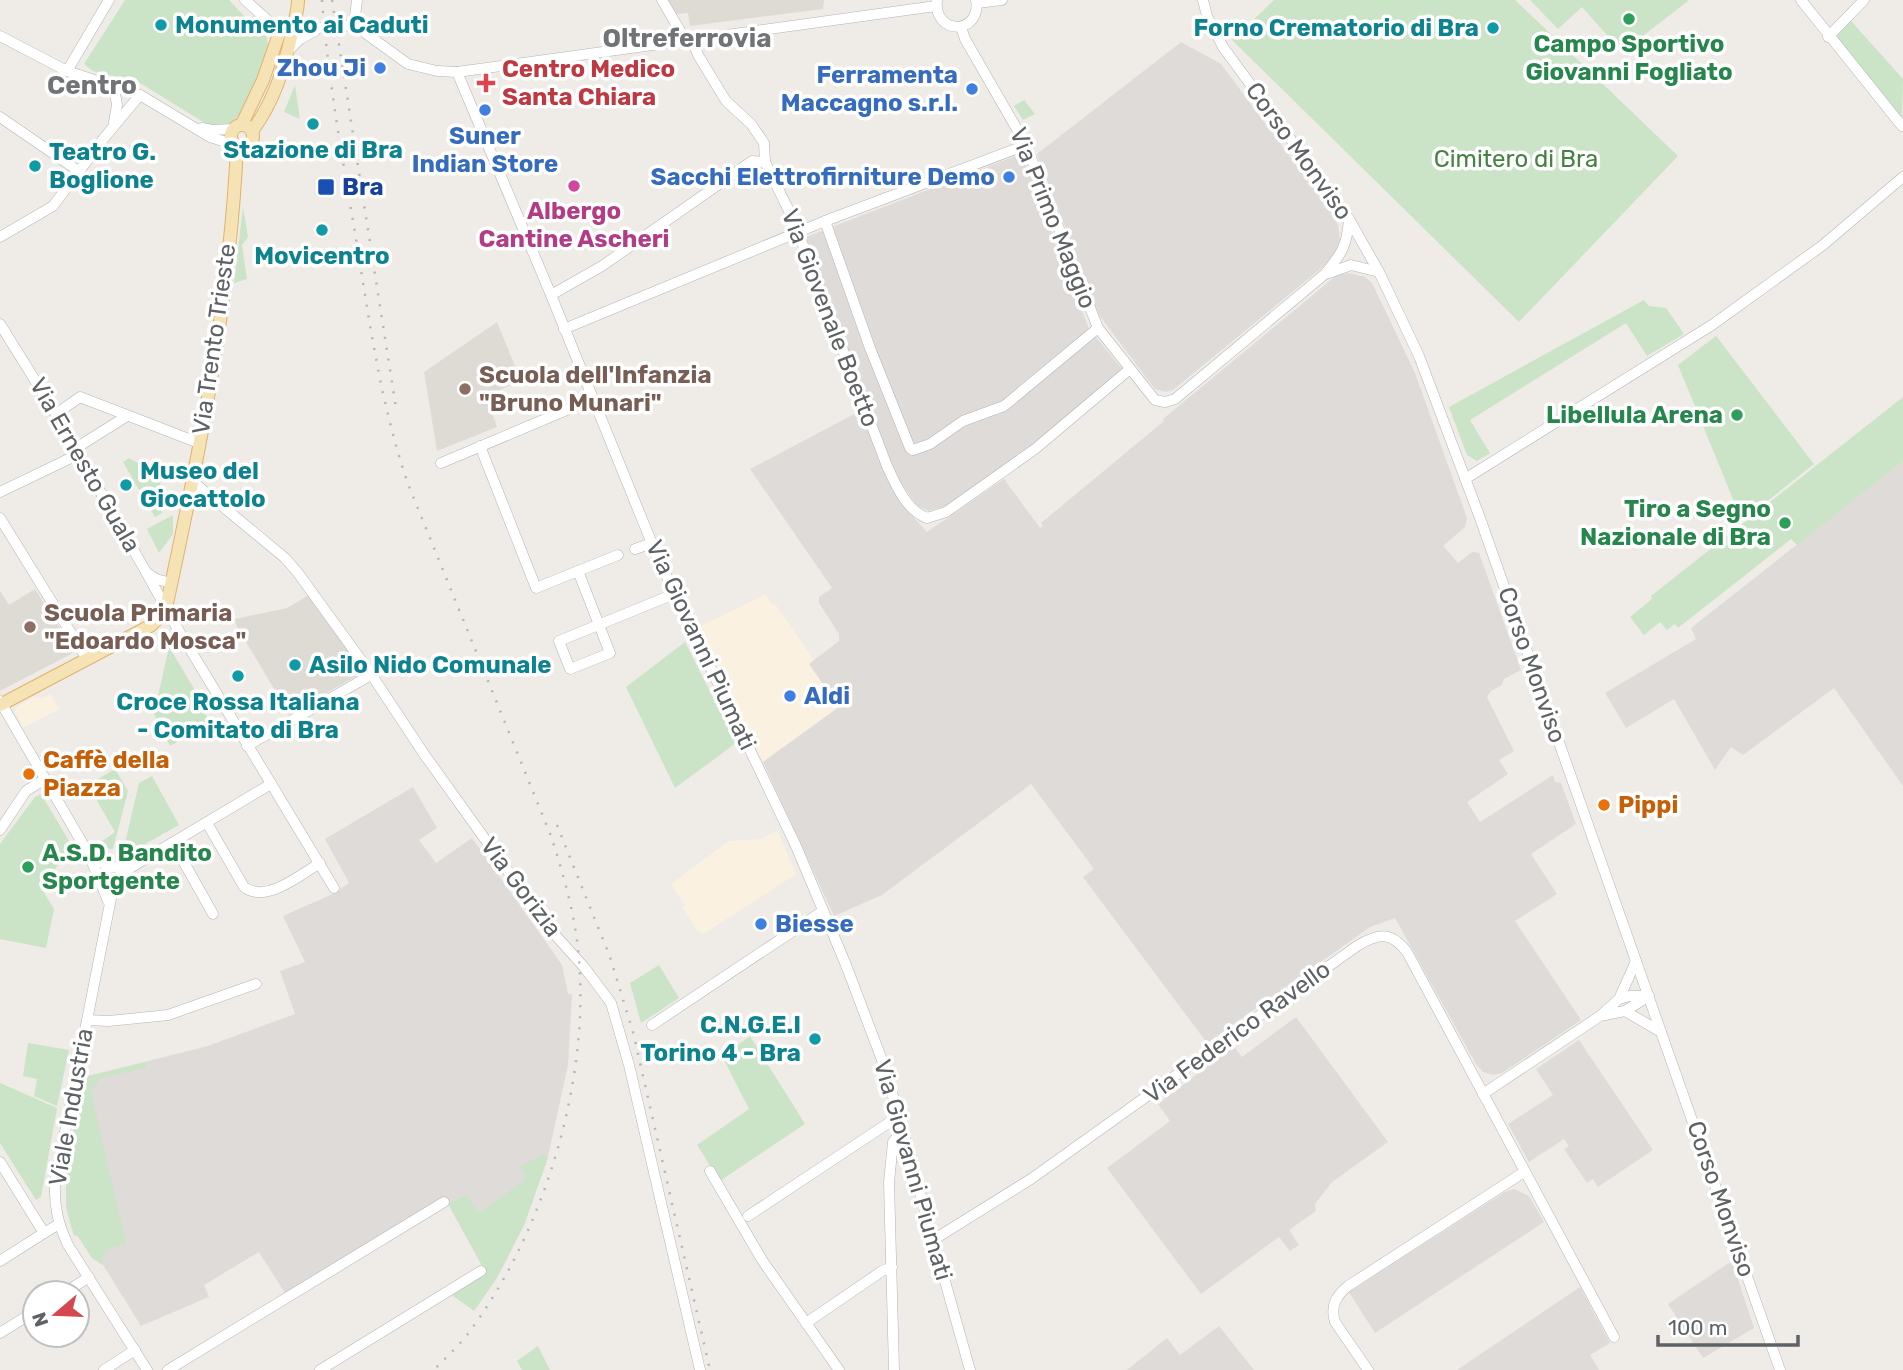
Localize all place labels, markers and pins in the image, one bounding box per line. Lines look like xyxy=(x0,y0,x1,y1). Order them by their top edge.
place label: Monumento ai Caduti xyxy=(175,11,429,39)
marker: Campo Sportivo Giovanni Fogliato xyxy=(1621,11,1637,27)
place label: Forno Crematorio di Bra xyxy=(1193,14,1479,42)
marker: Monumento ai Caduti xyxy=(153,17,169,33)
marker: Forno Crematorio di Bra xyxy=(1485,20,1501,36)
place label: Campo Sportivo Giovanni Fogliato xyxy=(1525,30,1733,86)
place label: Zhou Ji xyxy=(277,54,366,82)
place label: Centro Medico Santa Chiara xyxy=(502,55,675,111)
marker: Zhou Ji xyxy=(372,60,388,76)
place label: Ferramenta Maccagno s.r.l. xyxy=(781,61,958,117)
marker: Centro Medico Santa Chiara xyxy=(476,73,496,93)
marker: Ferramenta Maccagno s.r.l. xyxy=(964,81,980,97)
marker: Suner Indian Store xyxy=(477,102,493,118)
marker: Stazione di Bra xyxy=(305,116,321,132)
place label: Suner Indian Store xyxy=(412,122,558,178)
place label: Stazione di Bra xyxy=(223,136,403,164)
place label: Teatro G. Boglione xyxy=(49,138,156,194)
marker: Teatro G. Boglione xyxy=(27,158,43,174)
place label: Sacchi Elettrofirniture Demo xyxy=(651,163,995,191)
marker: Sacchi Elettrofirniture Demo xyxy=(1001,169,1017,185)
place label: Bra xyxy=(342,173,384,201)
marker: Bra xyxy=(316,177,336,197)
marker: Albergo Cantine Ascheri xyxy=(566,178,582,194)
place label: Albergo Cantine Ascheri xyxy=(479,197,669,253)
marker: Movicentro xyxy=(314,222,330,238)
place label: Movicentro xyxy=(254,242,390,270)
place label: Scuola dell'Infanzia "Bruno Munari" xyxy=(479,361,712,417)
marker: Scuola dell'Infanzia "Bruno Munari" xyxy=(457,381,473,397)
place label: Libellula Arena xyxy=(1546,401,1723,429)
marker: Libellula Arena xyxy=(1729,407,1745,423)
place label: Museo del Giocattolo xyxy=(140,457,266,513)
marker: Museo del Giocattolo xyxy=(118,477,134,493)
place label: Tiro a Segno Nazionale di Bra xyxy=(1580,495,1771,551)
marker: Tiro a Segno Nazionale di Bra xyxy=(1777,515,1793,531)
place label: Scuola Primaria "Edoardo Mosca" xyxy=(44,599,246,655)
marker: Scuola Primaria "Edoardo Mosca" xyxy=(22,619,38,635)
place label: Asilo Nido Comunale xyxy=(309,651,552,679)
marker: Asilo Nido Comunale xyxy=(287,657,303,673)
marker: Croce Rossa Italiana - Comitato di Bra xyxy=(230,668,246,684)
place label: Aldi xyxy=(804,682,850,710)
place label: Croce Rossa Italiana - Comitato di Bra xyxy=(116,688,360,744)
marker: Aldi xyxy=(782,688,798,704)
place label: Caffè della Piazza xyxy=(43,746,170,802)
marker: Caffè della Piazza xyxy=(21,766,37,782)
place label: Pippi xyxy=(1618,791,1678,819)
marker: Pippi xyxy=(1596,797,1612,813)
place label: A.S.D. Bandito Sportgente xyxy=(42,839,212,895)
marker: A.S.D. Bandito Sportgente xyxy=(20,859,36,875)
place label: Biesse xyxy=(775,910,854,938)
marker: Biesse xyxy=(753,916,769,932)
place label: C.N.G.E.I Torino 4 - Bra xyxy=(641,1011,801,1067)
marker: C.N.G.E.I Torino 4 - Bra xyxy=(807,1031,823,1047)

